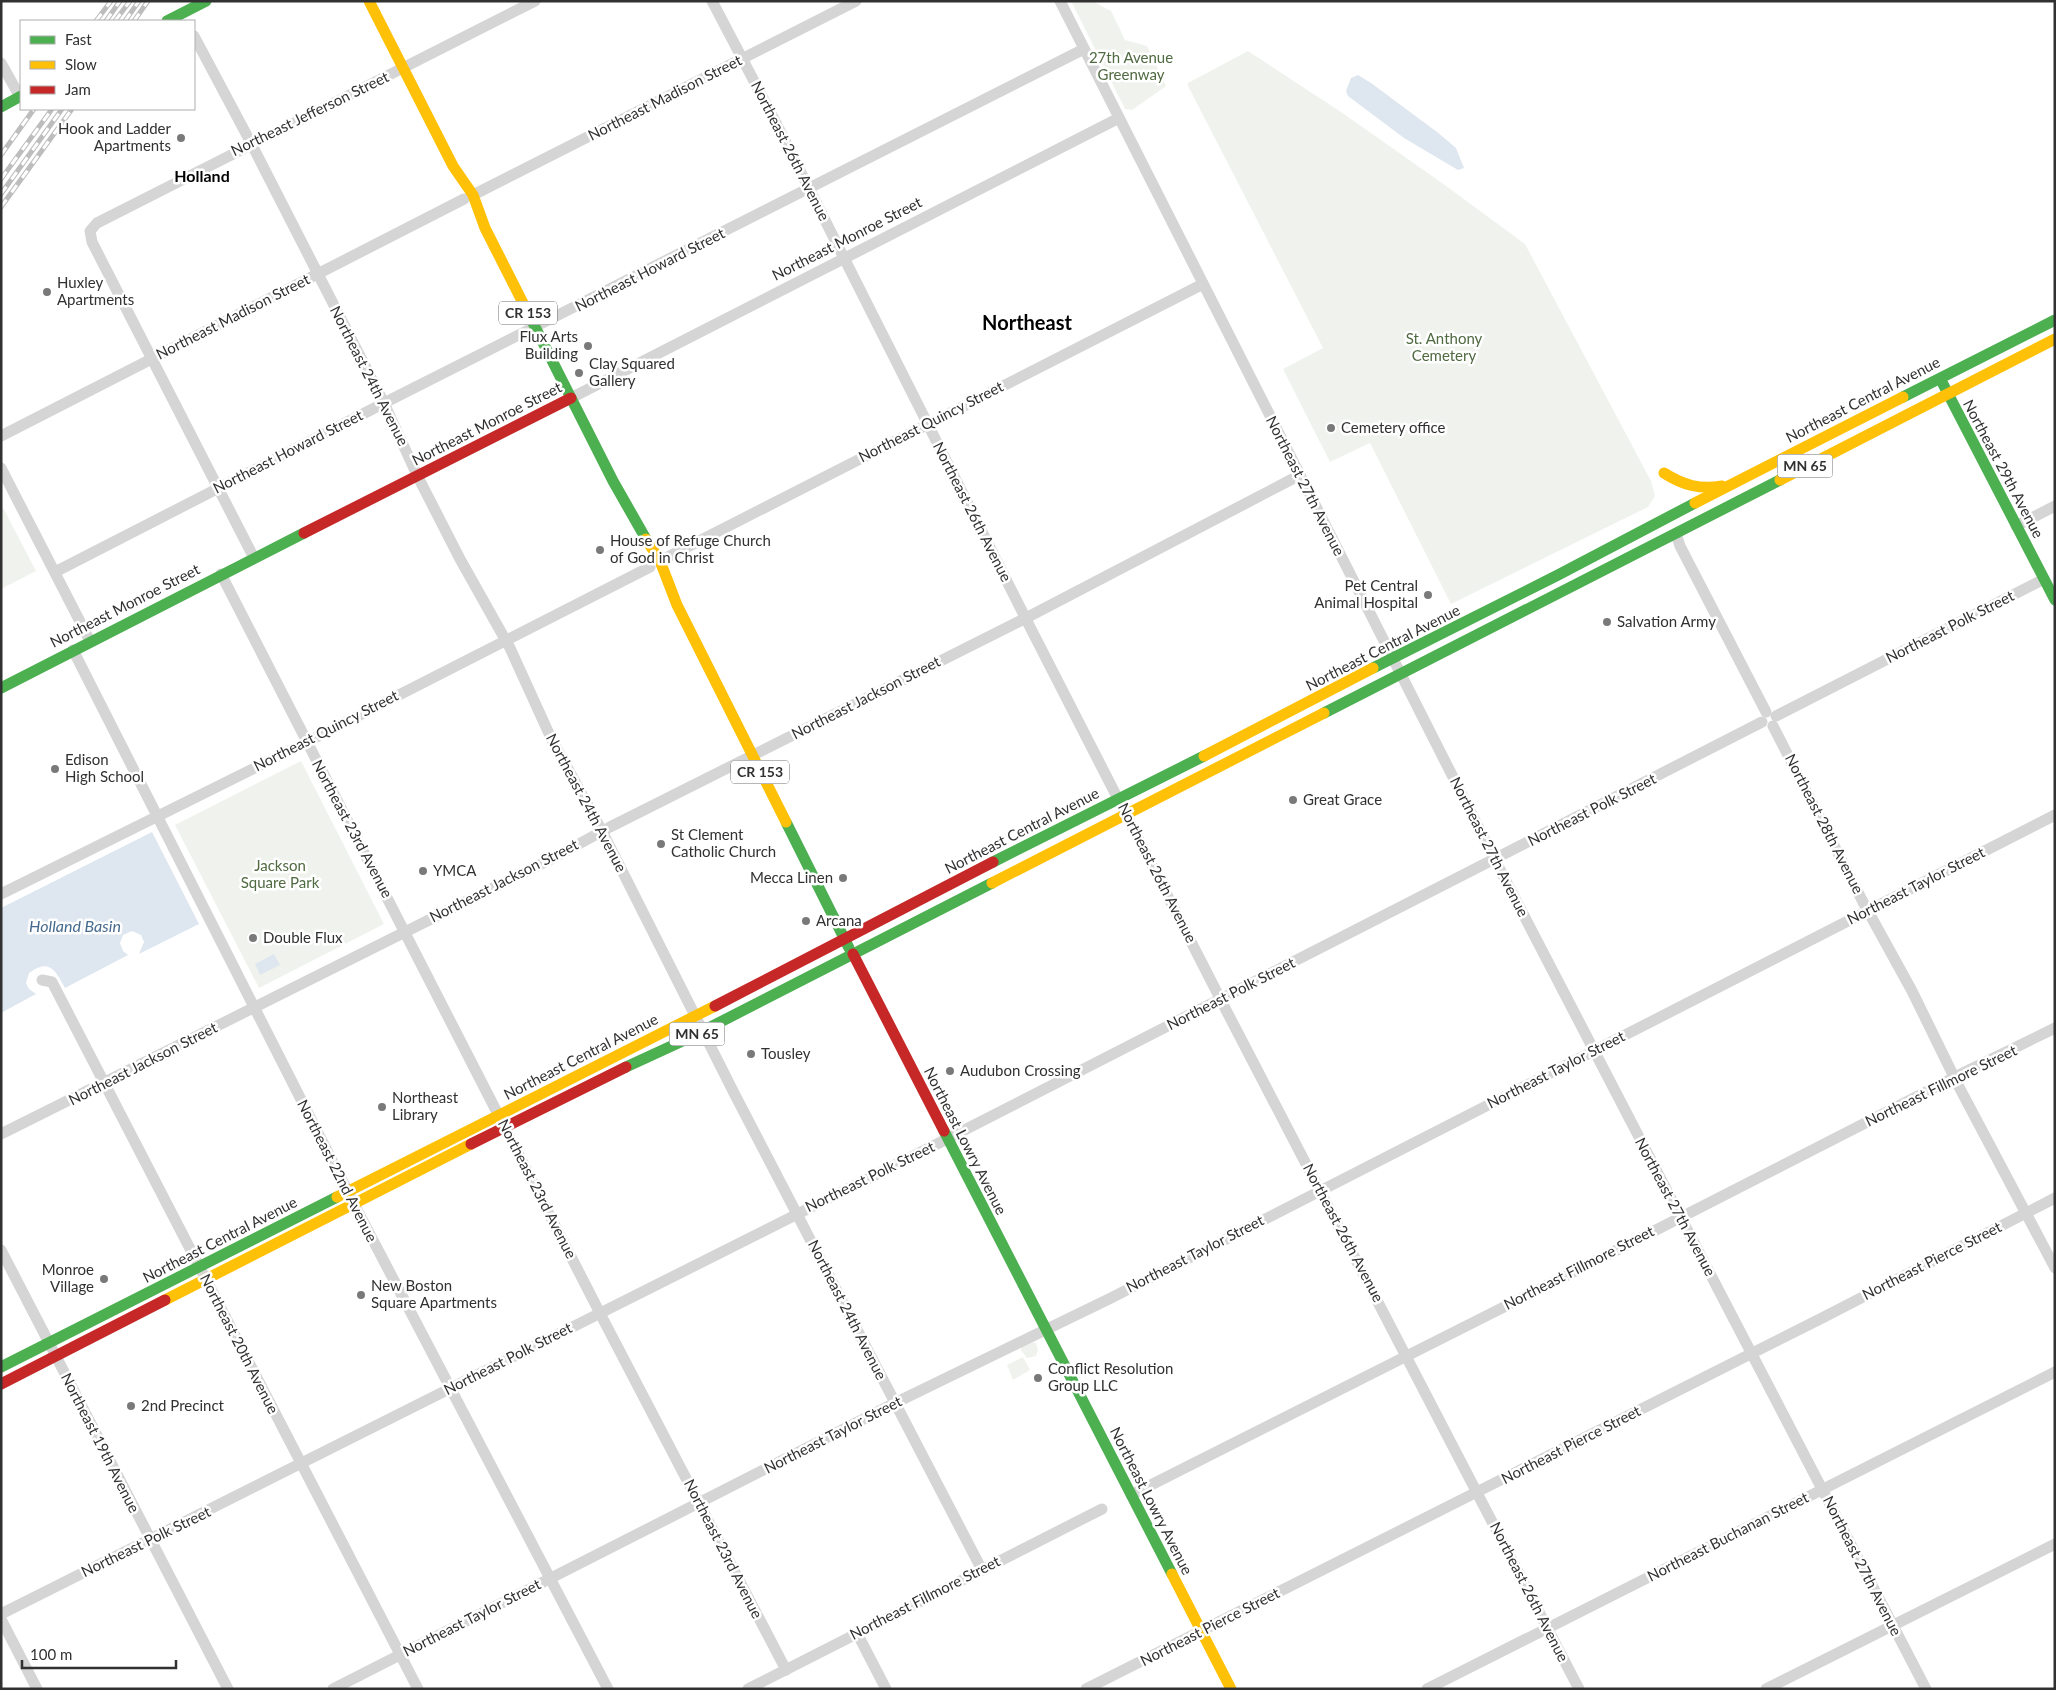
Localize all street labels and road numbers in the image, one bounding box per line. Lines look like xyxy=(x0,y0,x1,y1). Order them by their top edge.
street label: Northeast Madison Street xyxy=(585,50,745,144)
street label: Northeast Jefferson Street xyxy=(228,67,392,159)
street label: Northeast 26th Avenue xyxy=(748,78,834,223)
street label: Northeast Monroe Street xyxy=(769,192,925,284)
street label: Northeast Howard Street xyxy=(572,223,728,315)
street label: Northeast Madison Street xyxy=(153,269,313,363)
road number: CR 153 xyxy=(499,302,557,324)
street label: Northeast 24th Avenue xyxy=(327,303,413,448)
street label: Northeast Central Avenue xyxy=(1782,352,1943,446)
street label: Northeast Quincy Street xyxy=(855,376,1007,465)
street label: Northeast Monroe Street xyxy=(409,377,565,469)
street label: Northeast 29th Avenue xyxy=(1960,396,2048,541)
street label: Northeast Howard Street xyxy=(210,405,366,497)
street label: Northeast 27th Avenue xyxy=(1263,413,1349,558)
street label: Northeast 26th Avenue xyxy=(930,439,1016,584)
road number: MN 65 xyxy=(1778,454,1832,478)
street label: Northeast Monroe Street xyxy=(47,559,203,651)
street label: Northeast Polk Street xyxy=(1882,586,2017,666)
street label: Northeast Central Avenue xyxy=(1302,600,1463,694)
street label: Northeast Jackson Street xyxy=(788,651,943,742)
street label: Northeast Quincy Street xyxy=(250,685,402,774)
street label: Northeast 24th Avenue xyxy=(543,730,631,875)
street label: Northeast 28th Avenue xyxy=(1782,751,1868,896)
street label: Northeast 23rd Avenue xyxy=(309,756,397,901)
road number: CR 153 xyxy=(731,760,789,784)
street label: Northeast Polk Street xyxy=(1524,769,1659,849)
street label: Northeast 27th Avenue xyxy=(1447,774,1533,919)
street label: Northeast Central Avenue xyxy=(941,783,1102,877)
street label: Northeast 26th Avenue xyxy=(1115,800,1201,945)
street label: Northeast Jackson Street xyxy=(426,834,581,925)
street label: Northeast Taylor Street xyxy=(1844,842,1988,928)
street label: Northeast Polk Street xyxy=(1163,953,1298,1033)
street label: Northeast Central Avenue xyxy=(500,1009,661,1103)
street label: Northeast Jackson Street xyxy=(65,1017,220,1108)
road number: MN 65 xyxy=(670,1022,724,1046)
street label: Northeast Taylor Street xyxy=(1484,1026,1628,1112)
street label: Northeast Fillmore Street xyxy=(1862,1040,2020,1130)
street label: Northeast Lowry Avenue xyxy=(921,1064,1011,1217)
street label: Northeast 22nd Avenue xyxy=(294,1096,382,1245)
street label: Northeast 23rd Avenue xyxy=(495,1116,581,1261)
street label: Northeast 27th Avenue xyxy=(1632,1134,1720,1279)
street label: Northeast Polk Street xyxy=(802,1137,938,1215)
street label: Northeast 26th Avenue xyxy=(1300,1160,1388,1305)
street label: Northeast Central Avenue xyxy=(139,1192,300,1286)
street label: Northeast Taylor Street xyxy=(1123,1210,1267,1296)
street label: Northeast Pierce Street xyxy=(1859,1217,2005,1303)
street label: Northeast Fillmore Street xyxy=(1500,1221,1657,1313)
street label: Northeast 24th Avenue xyxy=(805,1237,891,1382)
street label: Northeast 20th Avenue xyxy=(197,1271,283,1416)
street label: Northeast Polk Street xyxy=(440,1318,575,1398)
street label: Northeast 19th Avenue xyxy=(58,1370,144,1515)
street label: Northeast Taylor Street xyxy=(761,1391,905,1477)
street label: Northeast Pierce Street xyxy=(1498,1401,1644,1487)
street label: Northeast Lowry Avenue xyxy=(1107,1424,1197,1577)
street label: Northeast 23rd Avenue xyxy=(681,1476,767,1621)
street label: Northeast Buchanan Street xyxy=(1644,1487,1812,1585)
street label: Northeast 27th Avenue xyxy=(1820,1493,1906,1638)
street label: Northeast Polk Street xyxy=(78,1502,214,1580)
street label: Northeast 26th Avenue xyxy=(1487,1519,1573,1664)
street label: Northeast Fillmore Street xyxy=(846,1551,1003,1643)
street label: Northeast Taylor Street xyxy=(400,1574,544,1660)
street label: Northeast Pierce Street xyxy=(1137,1583,1283,1669)

